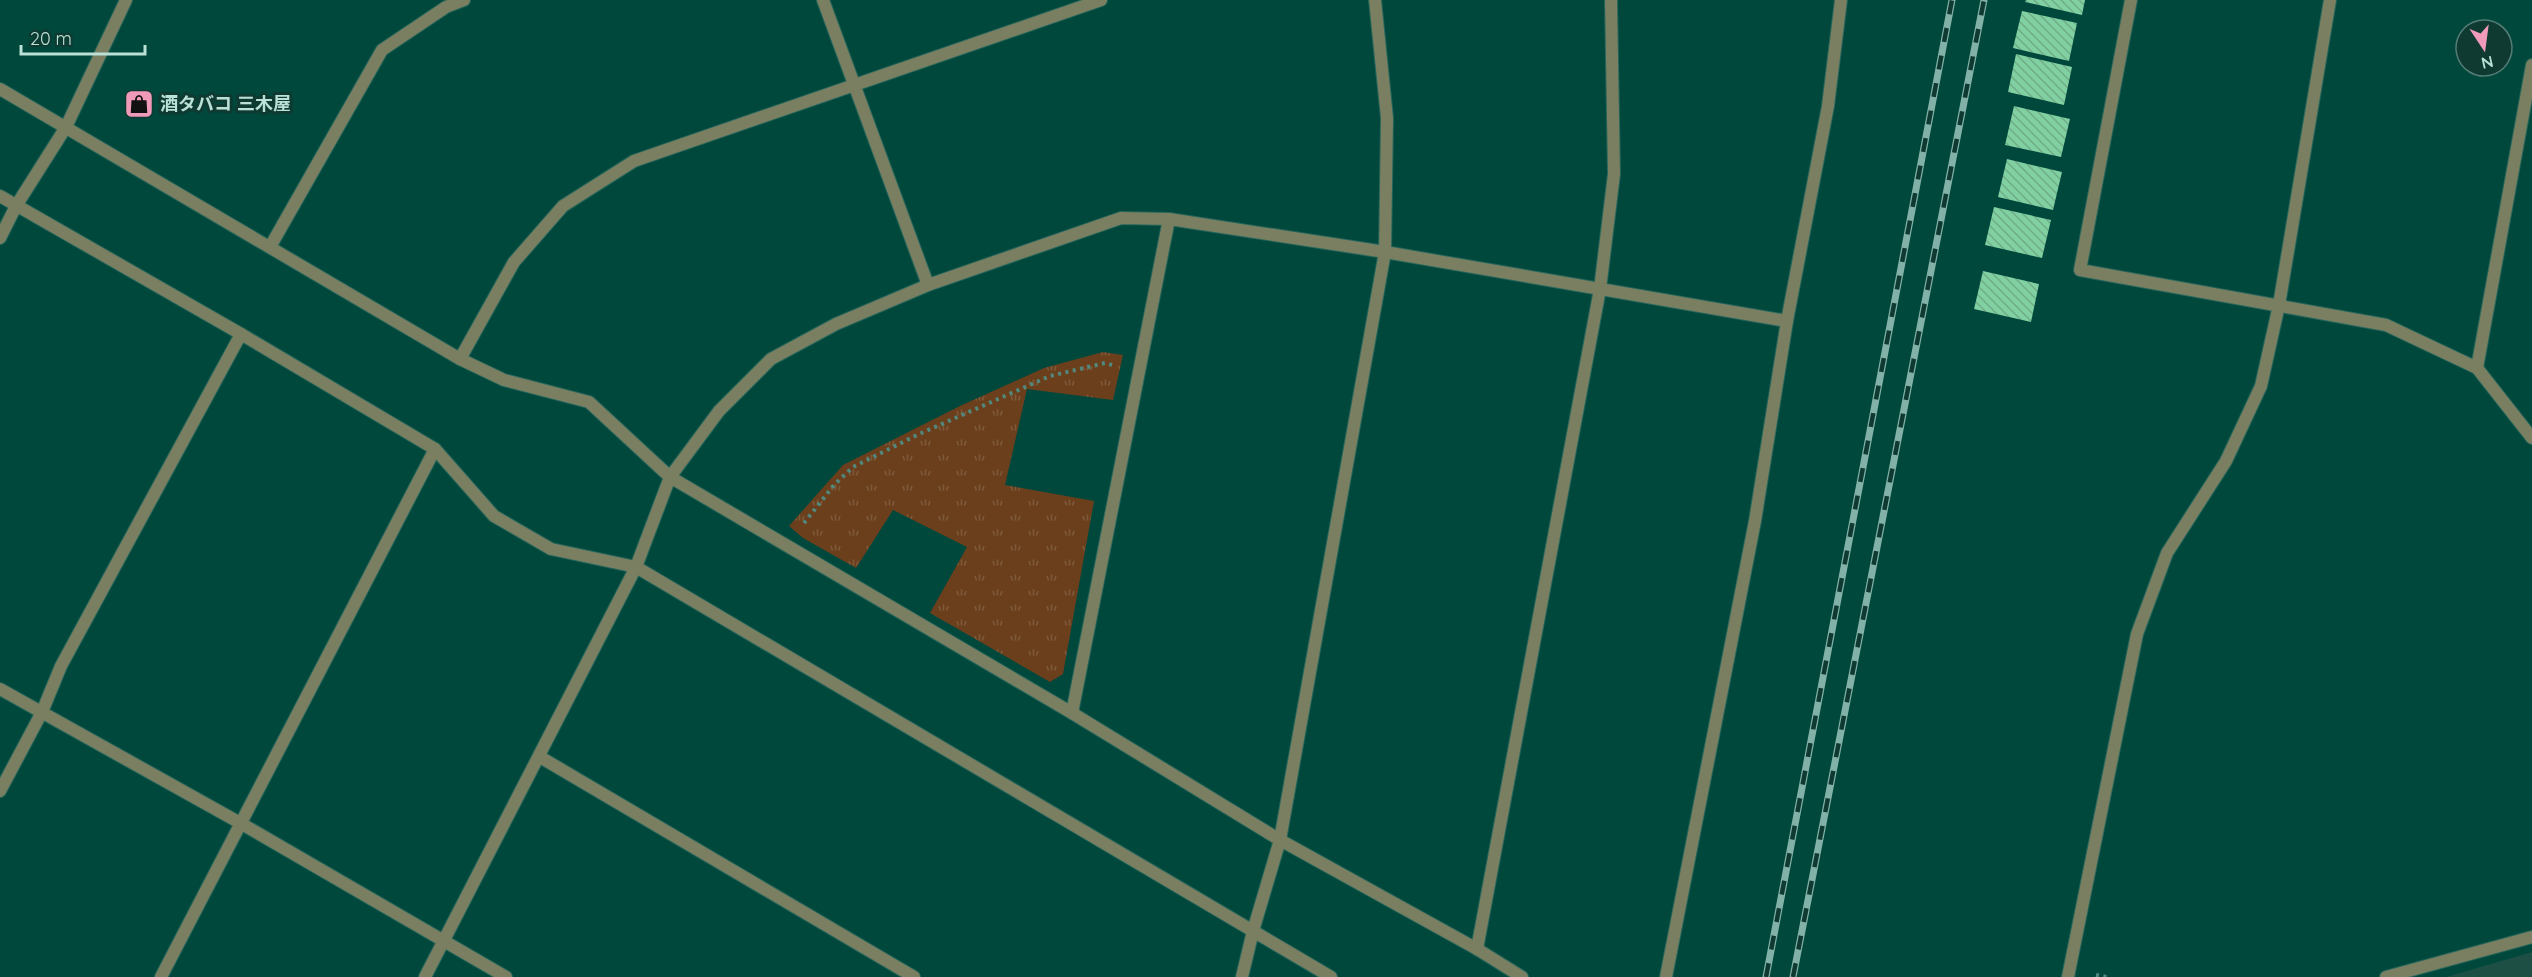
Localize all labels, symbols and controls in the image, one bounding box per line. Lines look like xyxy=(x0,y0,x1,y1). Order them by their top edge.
scale bar xyxy=(21,18,146,56)
north arrow xyxy=(2454,18,2514,78)
text: 20 m xyxy=(30,27,72,50)
text: N xyxy=(2479,52,2495,74)
shop icon: 酒タバコ 三木屋 xyxy=(123,88,155,120)
place label: 酒タバコ 三木屋 xyxy=(160,92,291,115)

